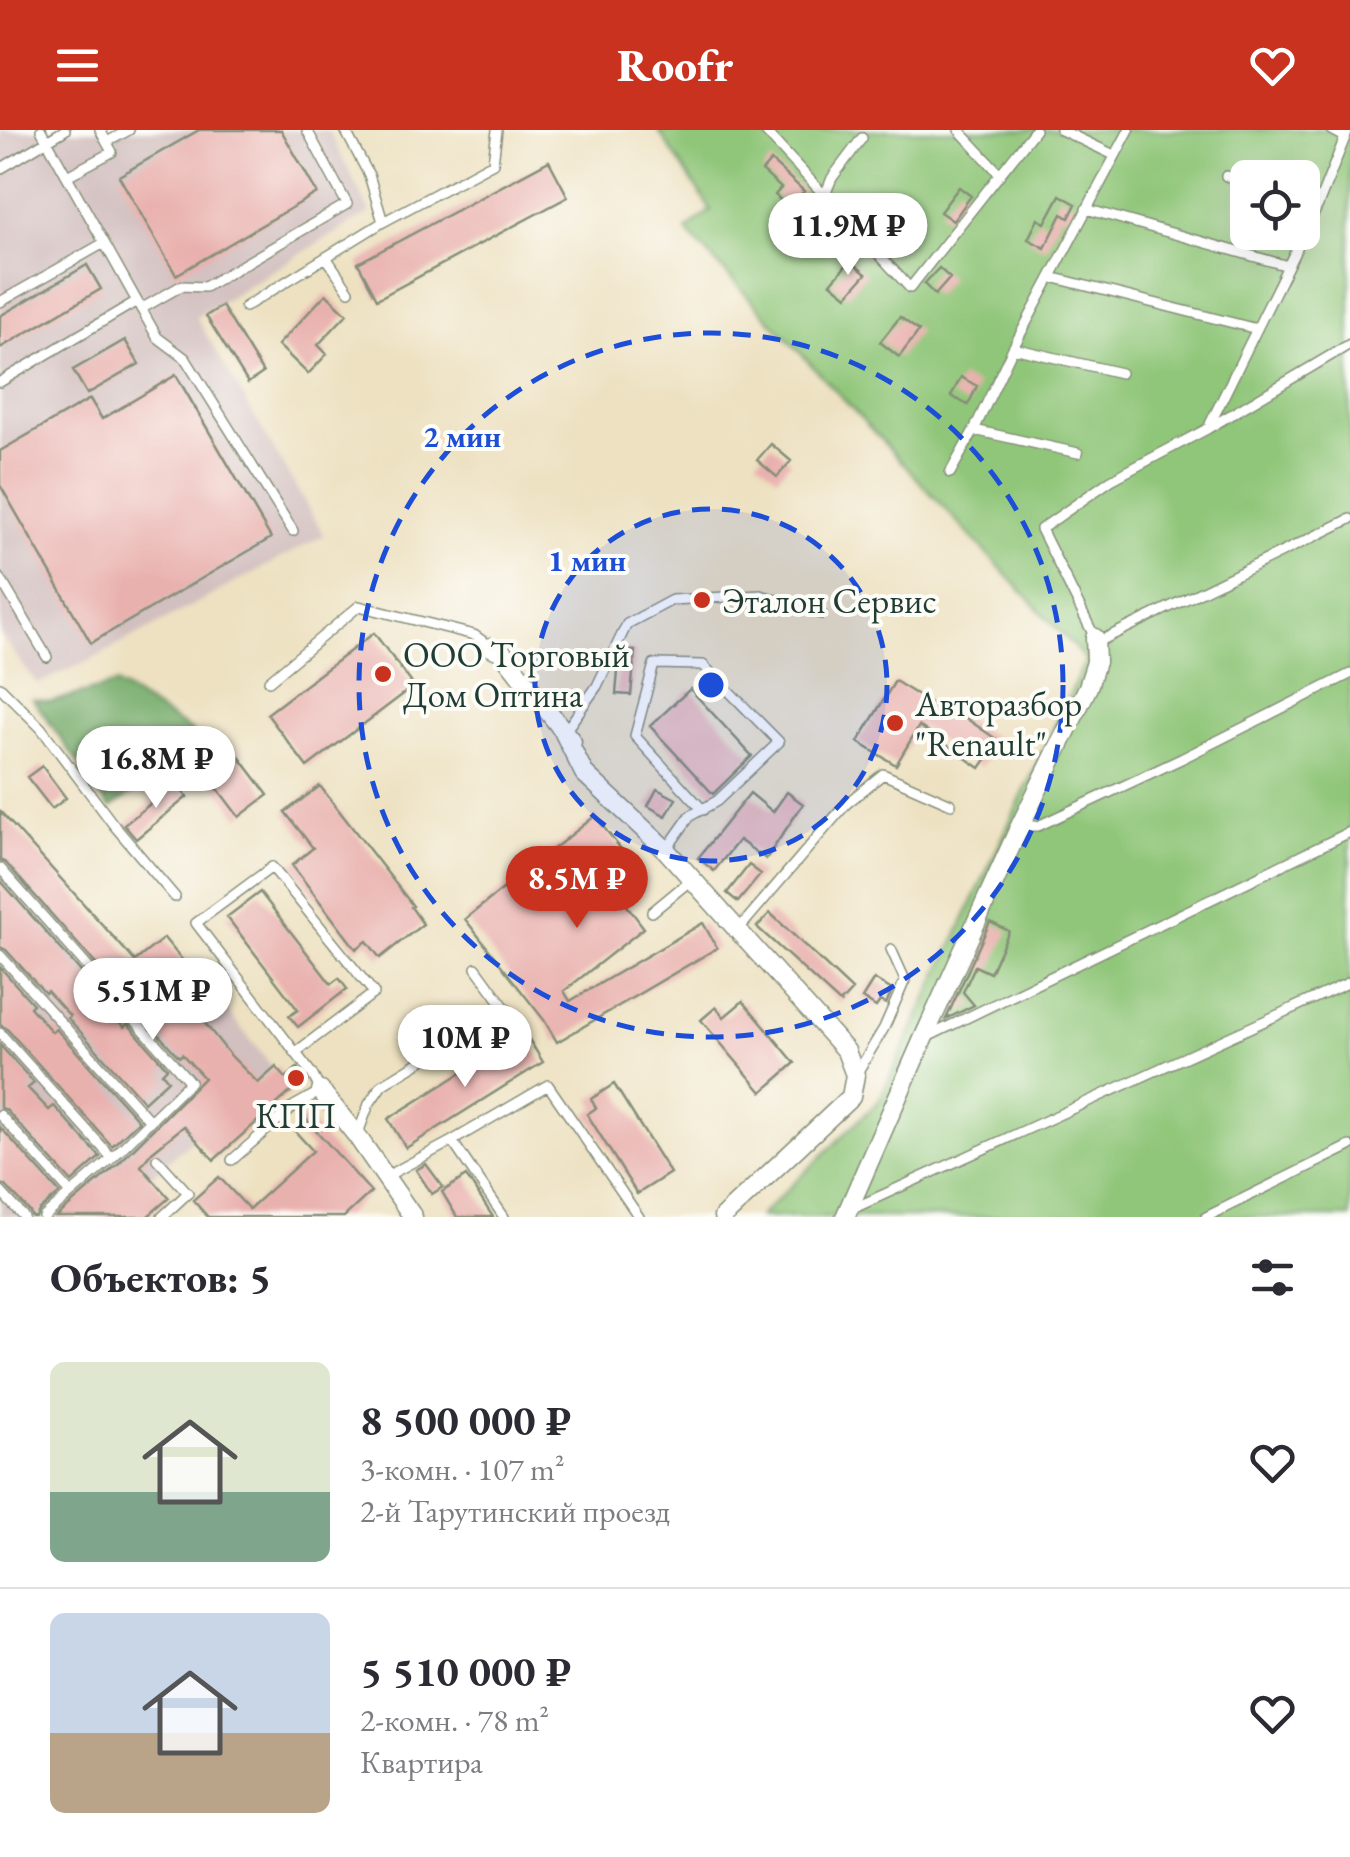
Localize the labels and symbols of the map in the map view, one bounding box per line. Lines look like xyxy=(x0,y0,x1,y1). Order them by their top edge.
pin: 11.9M ₽ xyxy=(756,193,940,278)
text: 2 мин xyxy=(423,417,501,456)
text: 1 мин xyxy=(548,541,626,580)
place label: Эталон Сервис xyxy=(722,578,937,624)
marker: Эталон Сервис xyxy=(691,589,713,611)
place label: ООО Торговый Дом Оптина xyxy=(403,632,630,717)
marker: ООО Торговый Дом Оптина xyxy=(372,663,394,685)
centre of rings xyxy=(693,667,729,703)
place label: Авторазбор "Renault" xyxy=(914,681,1082,766)
marker: Авторазбор "Renault" xyxy=(884,712,906,734)
pin: 16.8M ₽ xyxy=(64,726,248,811)
pin: 8.5M ₽ xyxy=(496,846,658,931)
pin: 5.51M ₽ xyxy=(61,958,245,1043)
pin: 10M ₽ xyxy=(395,1005,535,1090)
marker: КПП xyxy=(285,1067,307,1089)
place label: КПП xyxy=(255,1093,337,1138)

